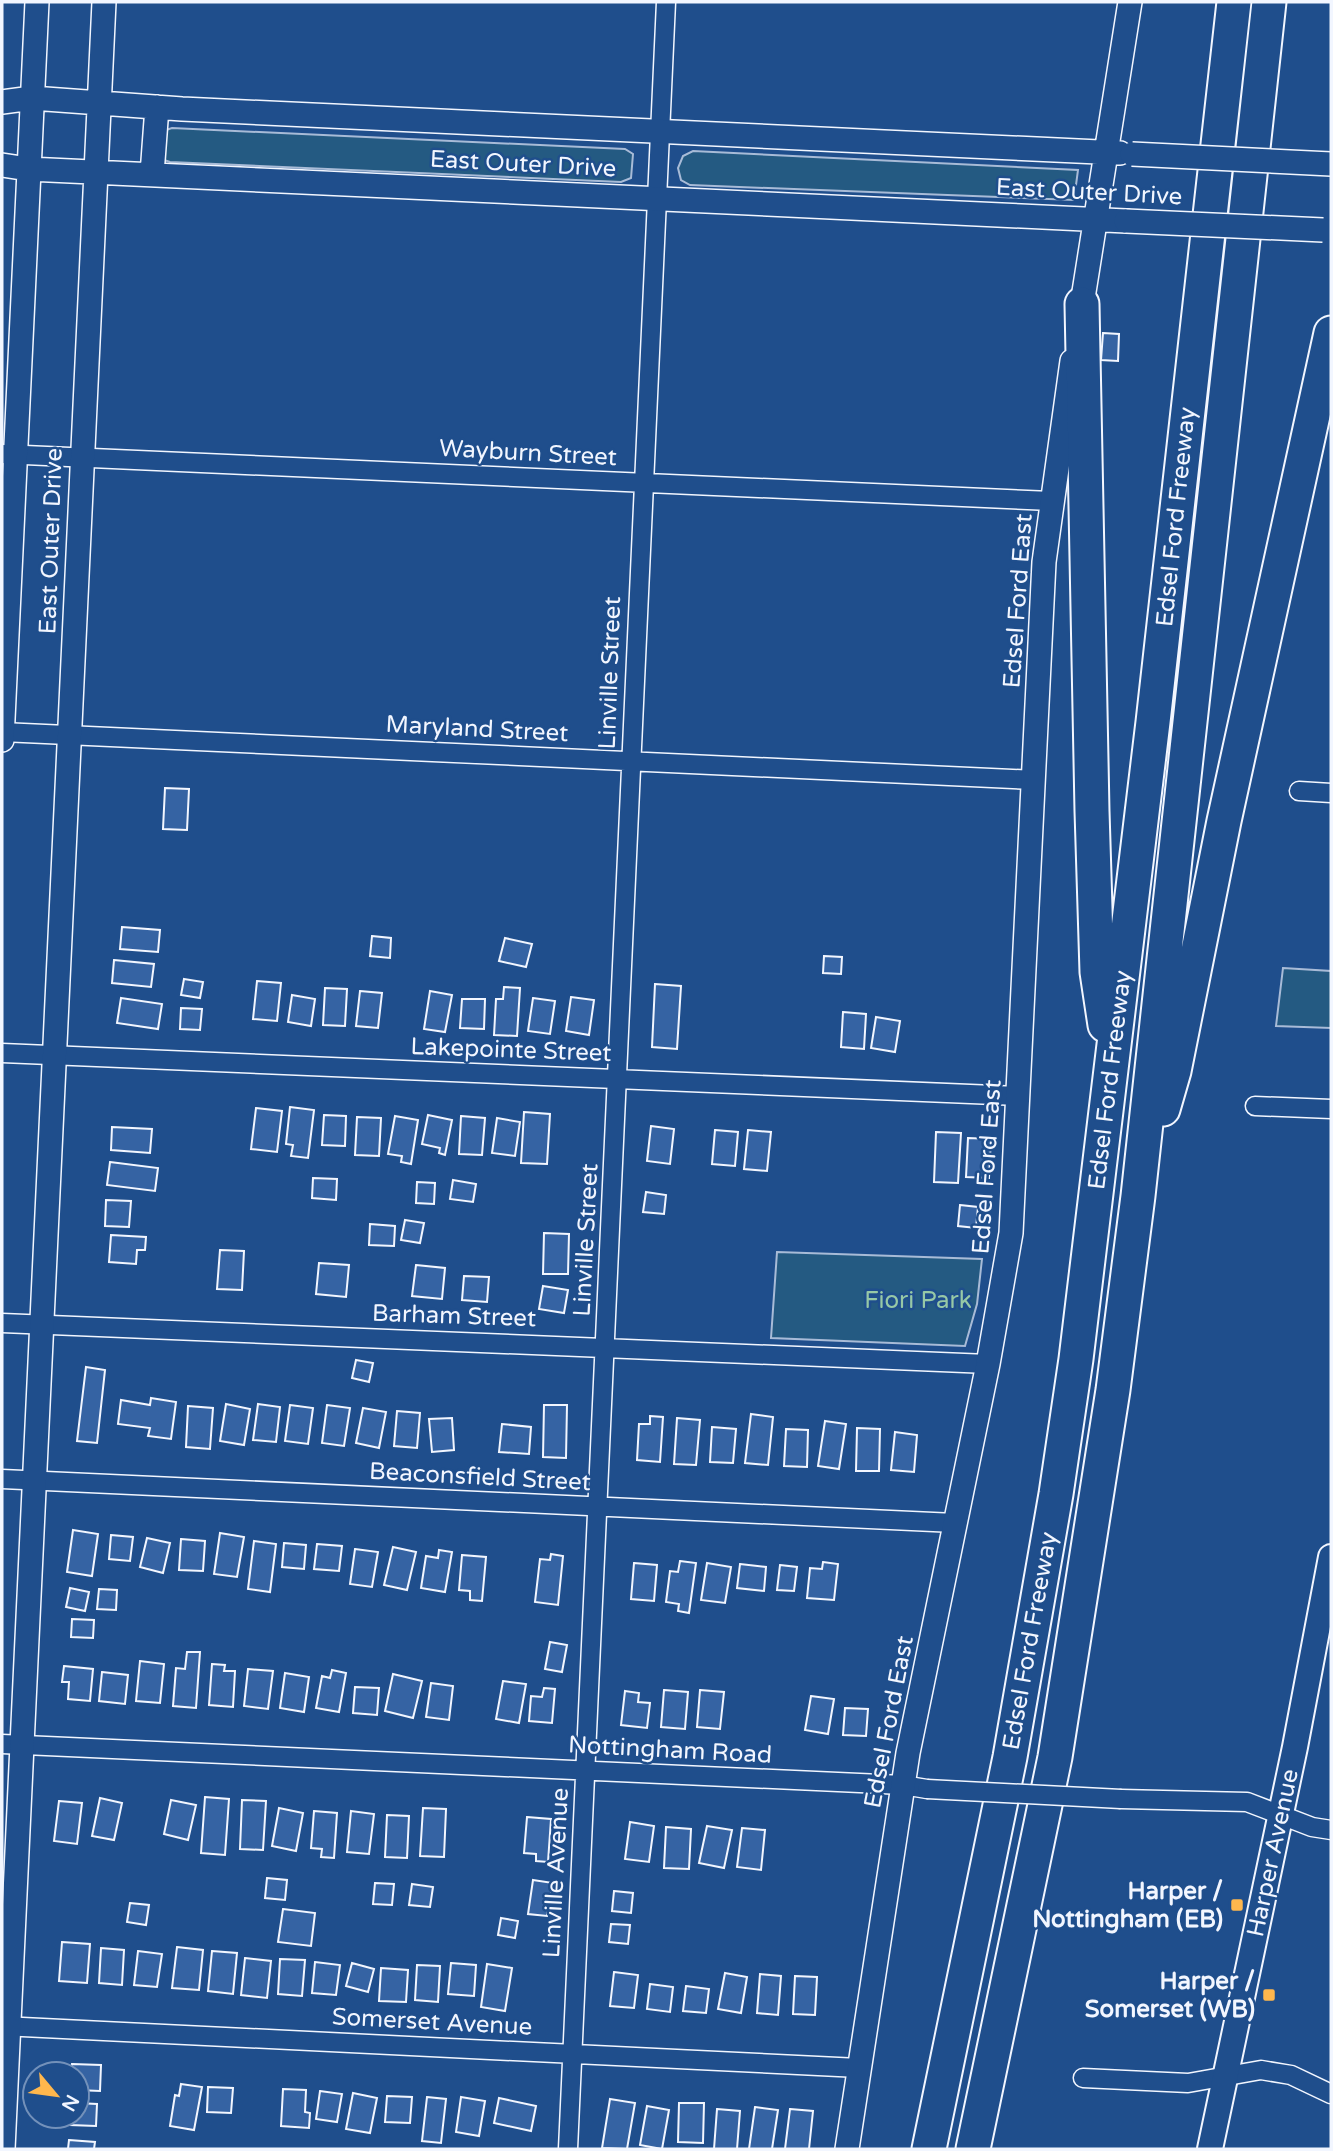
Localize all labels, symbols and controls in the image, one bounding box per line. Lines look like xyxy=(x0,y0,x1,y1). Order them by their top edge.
street label: East Outer Drive xyxy=(429,145,617,183)
street label: East Outer Drive xyxy=(995,173,1183,211)
street label: Edsel Ford Freeway xyxy=(1150,406,1202,628)
street label: Wayburn Street xyxy=(438,434,618,472)
street label: East Outer Drive xyxy=(33,447,69,635)
street label: Edsel Ford East xyxy=(997,513,1039,689)
street label: Linville Street xyxy=(593,596,627,750)
street label: Maryland Street xyxy=(385,710,569,748)
street label: Edsel Ford Freeway xyxy=(1082,969,1138,1191)
street label: Lakepointe Street xyxy=(410,1032,612,1068)
street label: Edsel Ford East xyxy=(966,1079,1008,1255)
street label: Linville Street xyxy=(568,1163,604,1317)
park label: Fiori Park xyxy=(864,1286,972,1315)
street label: Barham Street xyxy=(371,1299,537,1333)
street label: Beaconsfield Street xyxy=(368,1457,592,1497)
street label: Edsel Ford Freeway xyxy=(997,1530,1063,1752)
street label: Edsel Ford East xyxy=(858,1633,920,1811)
street label: Nottingham Road xyxy=(567,1730,773,1770)
street label: Harper Avenue xyxy=(1241,1766,1305,1940)
street label: Linville Avenue xyxy=(537,1787,575,1959)
place label: Harper / Nottingham (EB) xyxy=(1032,1877,1223,1934)
marker: Harper / Nottingham (EB) xyxy=(1229,1897,1245,1913)
place label: Harper / Somerset (WB) xyxy=(1085,1967,1255,2024)
marker: Harper / Somerset (WB) xyxy=(1261,1987,1277,2003)
street label: Somerset Avenue xyxy=(331,2002,533,2042)
north arrow xyxy=(21,2060,91,2130)
text: N xyxy=(57,2091,83,2115)

